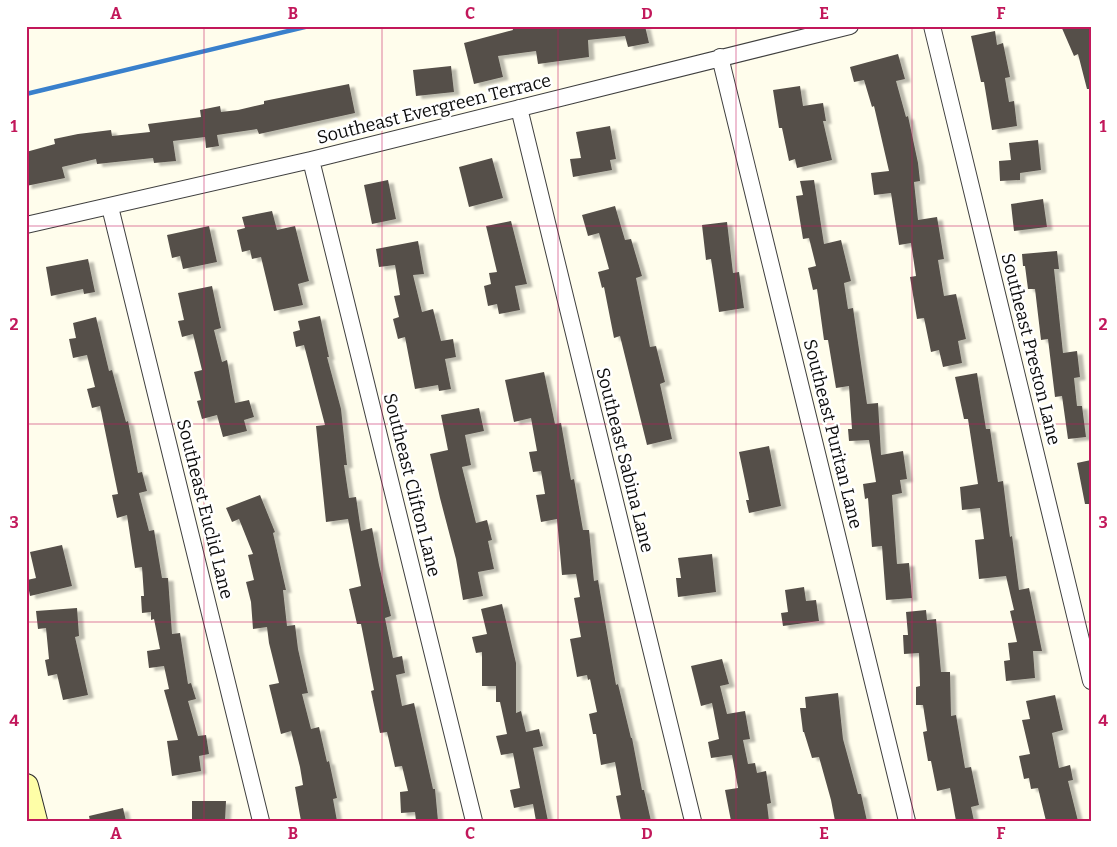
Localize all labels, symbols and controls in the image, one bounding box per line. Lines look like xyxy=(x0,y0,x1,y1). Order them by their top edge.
text: A xyxy=(110,4,122,23)
text: B xyxy=(288,4,298,23)
text: C xyxy=(465,4,475,23)
text: D xyxy=(641,4,653,23)
text: E xyxy=(819,4,829,23)
text: F xyxy=(997,4,1006,23)
street label: Southeast Evergreen Terrace xyxy=(315,69,553,149)
text: 1 xyxy=(11,117,18,136)
text: 1 xyxy=(1100,117,1107,136)
street label: Southeast Preston Lane xyxy=(997,251,1065,447)
text: 2 xyxy=(9,315,19,334)
text: 2 xyxy=(1098,315,1108,334)
street label: Southeast Puritan Lane xyxy=(799,337,867,531)
street label: Southeast Sabina Lane xyxy=(591,365,659,555)
street label: Southeast Clifton Lane xyxy=(379,391,445,579)
street label: Southeast Euclid Lane xyxy=(172,417,238,601)
text: 3 xyxy=(9,513,19,532)
text: 3 xyxy=(1098,513,1108,532)
text: 4 xyxy=(9,711,19,730)
text: 4 xyxy=(1098,711,1108,730)
text: A xyxy=(110,824,122,843)
text: B xyxy=(288,824,298,843)
text: C xyxy=(465,824,475,843)
text: D xyxy=(641,824,653,843)
text: E xyxy=(819,824,829,843)
text: F xyxy=(997,824,1006,843)

